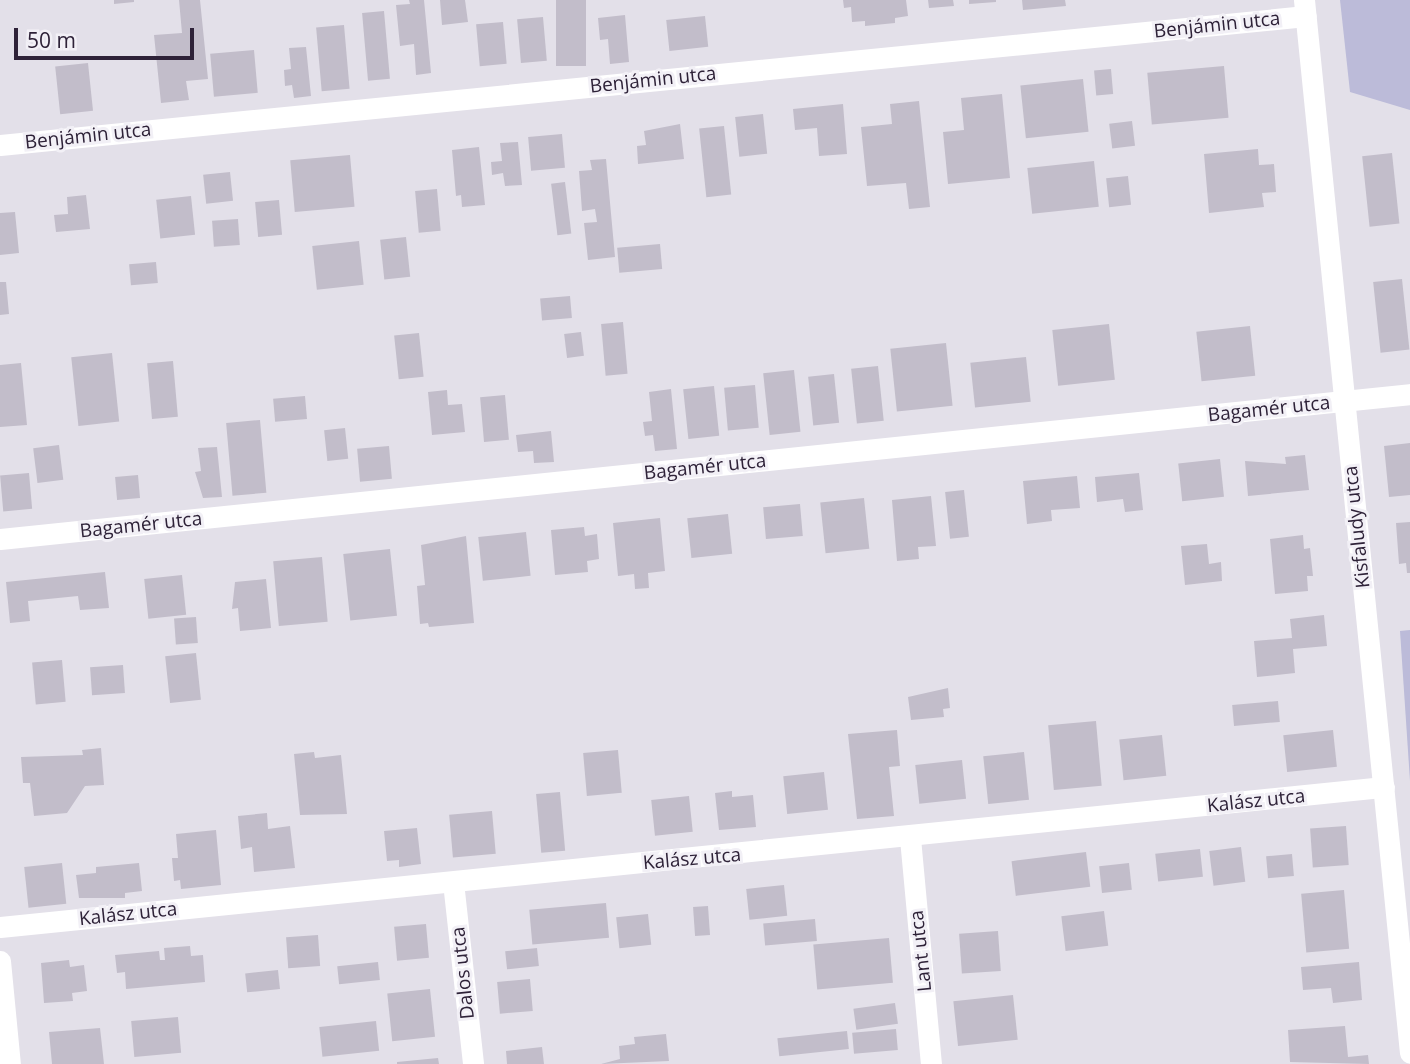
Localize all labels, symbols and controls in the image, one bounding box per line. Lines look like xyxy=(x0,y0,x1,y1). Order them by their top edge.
street label: Benjámin utca xyxy=(1153,7,1281,43)
scale bar xyxy=(18,14,198,58)
text: 50 m xyxy=(27,26,76,54)
street label: Benjámin utca xyxy=(589,62,717,98)
street label: Benjámin utca xyxy=(24,118,152,154)
street label: Bagamér utca xyxy=(1207,391,1331,427)
street label: Bagamér utca xyxy=(643,449,767,485)
street label: Kisfaludy utca xyxy=(1339,465,1375,589)
street label: Bagamér utca xyxy=(79,507,203,543)
street label: Kalász utca xyxy=(1206,785,1306,817)
street label: Kalász utca xyxy=(642,843,742,875)
street label: Kalász utca xyxy=(78,898,178,930)
street label: Lant utca xyxy=(905,909,937,993)
street label: Dalos utca xyxy=(447,926,479,1020)

